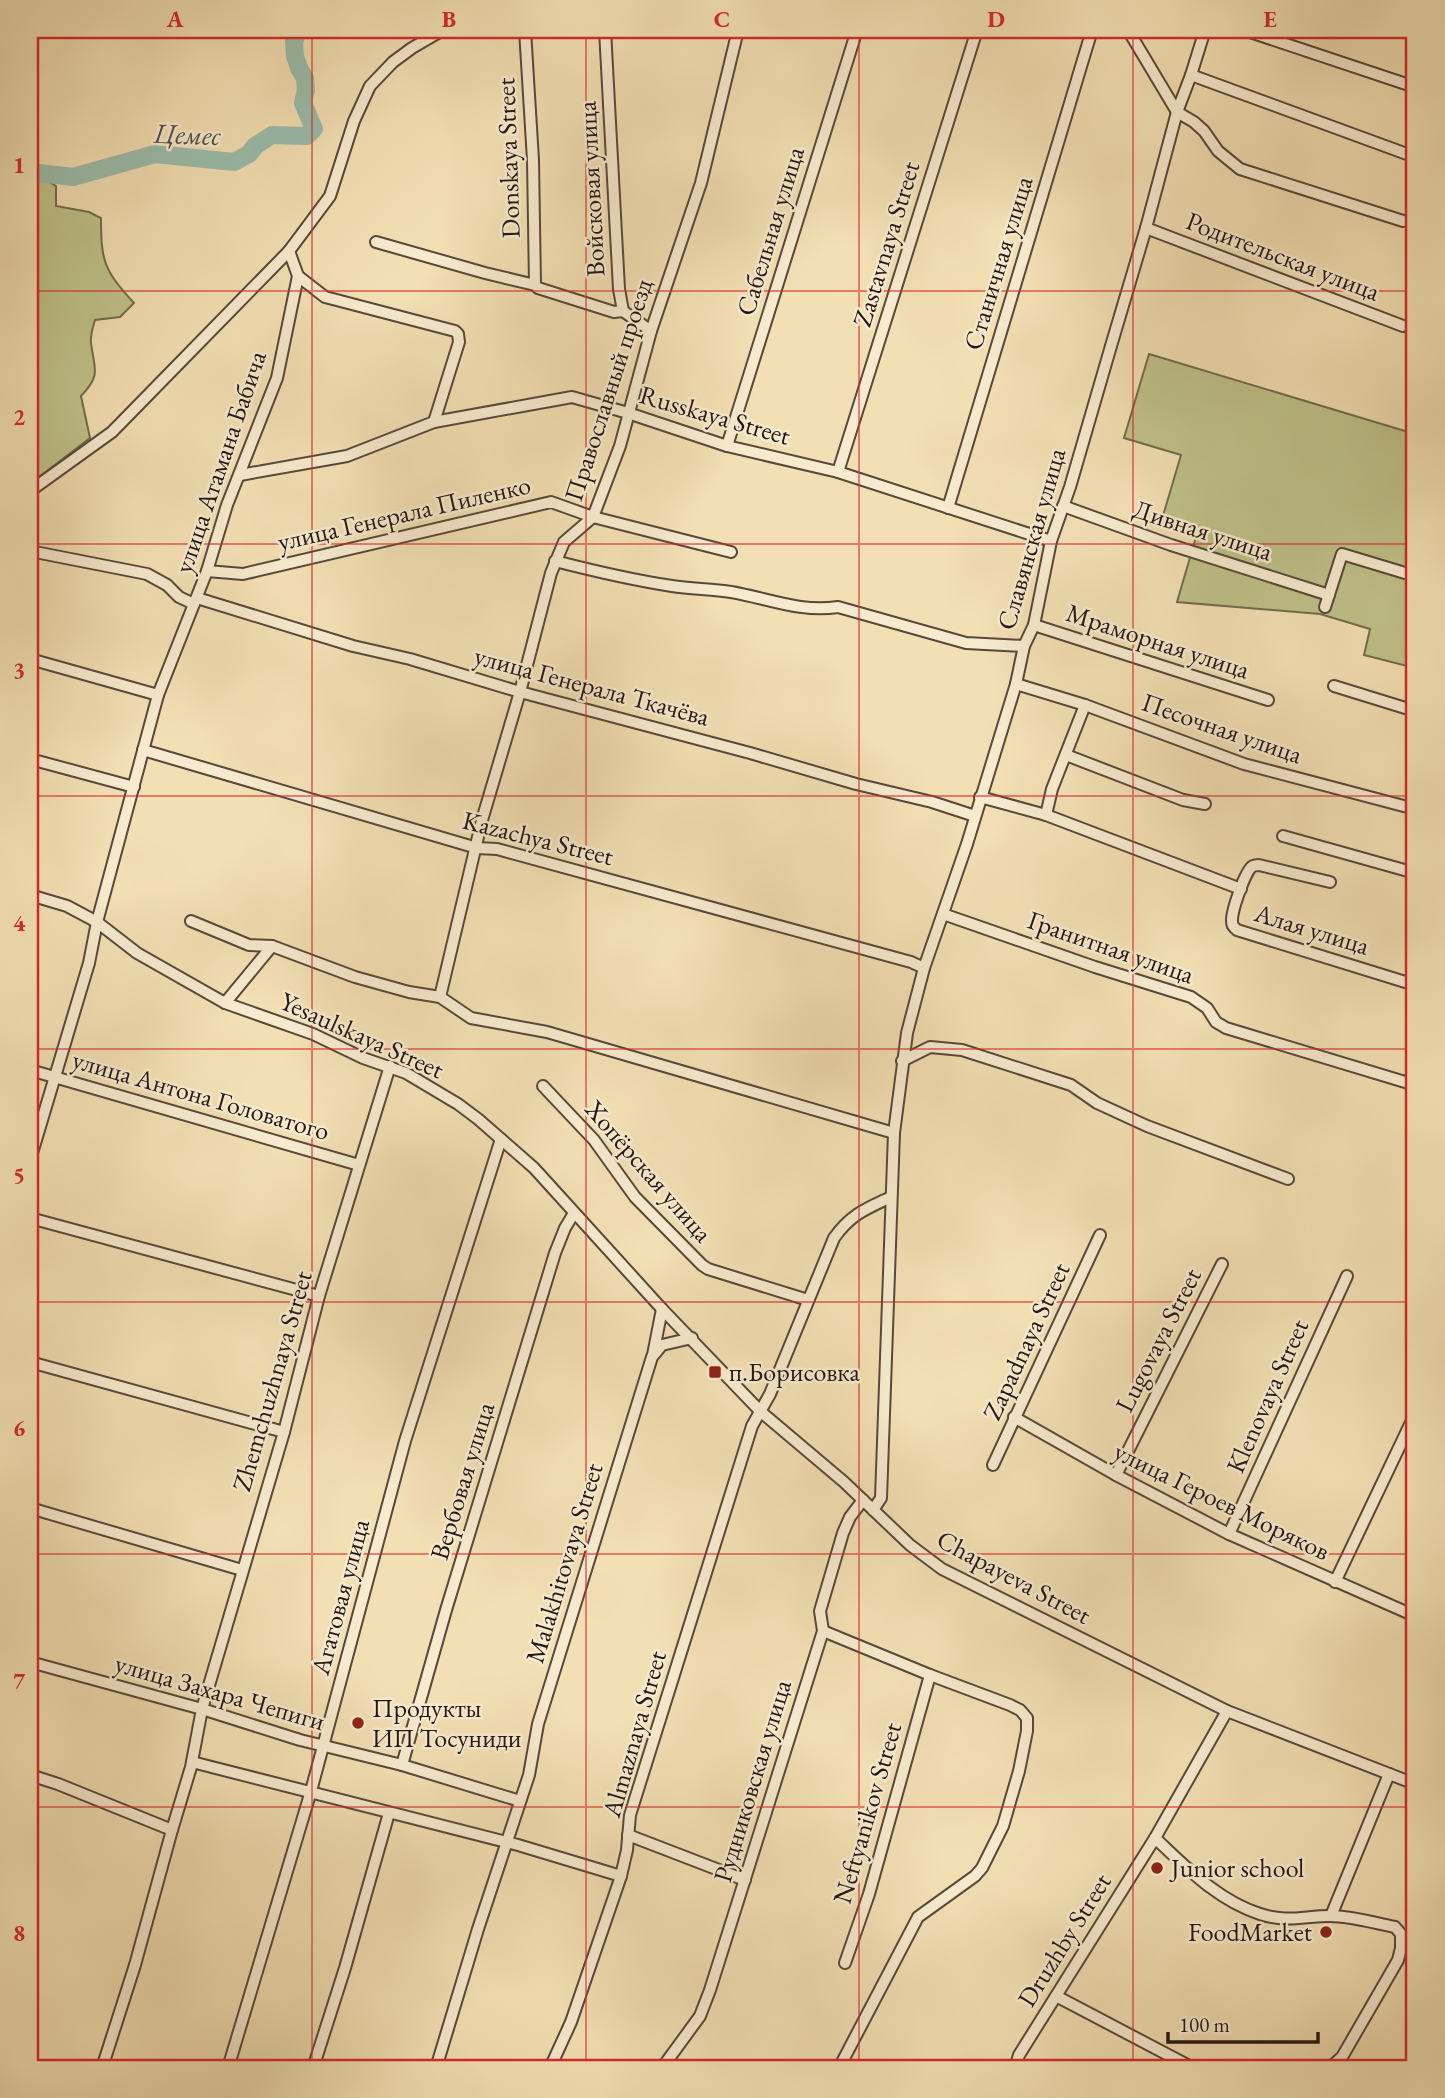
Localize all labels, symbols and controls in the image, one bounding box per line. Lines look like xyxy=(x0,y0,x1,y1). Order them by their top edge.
text: A xyxy=(166,4,184,34)
text: B xyxy=(442,4,456,34)
text: C xyxy=(714,4,730,34)
text: D xyxy=(987,4,1005,34)
text: E xyxy=(1263,4,1277,34)
street label: Donskaya Street xyxy=(488,77,528,239)
street label: Войсковая улица xyxy=(569,100,613,278)
water label: Цемес xyxy=(152,115,222,153)
street label: Сабельная улица xyxy=(728,142,812,320)
text: 1 xyxy=(13,150,25,180)
street label: Zastavnaya Street xyxy=(845,157,927,331)
street label: Станичная улица xyxy=(955,171,1041,354)
street label: Родительская улица xyxy=(1181,203,1385,309)
street label: Православный проезд xyxy=(556,274,660,506)
street label: улица Атамана Бабича xyxy=(166,346,274,578)
street label: Russkaya Street xyxy=(636,377,794,453)
text: 2 xyxy=(13,402,25,432)
street label: Славянская улица xyxy=(989,444,1073,634)
street label: улица Генерала Пиленко xyxy=(274,467,534,559)
street label: Дивная улица xyxy=(1129,491,1278,569)
street label: Мраморная улица xyxy=(1062,595,1255,687)
street label: улица Генерала Ткачёва xyxy=(471,638,714,734)
text: 3 xyxy=(13,655,25,685)
street label: Песочная улица xyxy=(1137,685,1307,772)
street label: Kazachya Street xyxy=(459,803,617,873)
street label: Алая улица xyxy=(1249,895,1374,963)
street label: Гранитная улица xyxy=(1023,903,1199,992)
text: 4 xyxy=(13,908,26,938)
street label: Yesaulskaya Street xyxy=(275,984,449,1086)
street label: улица Антона Головатого xyxy=(69,1042,333,1148)
street label: Хопёрская улица xyxy=(577,1092,721,1250)
text: 5 xyxy=(13,1160,25,1190)
street label: Zapadnaya Street xyxy=(975,1257,1077,1425)
street label: Lugovaya Street xyxy=(1107,1262,1209,1418)
street label: Zhemchuzhnaya Street xyxy=(224,1267,320,1495)
street label: Klenovaya Street xyxy=(1218,1314,1316,1478)
place label: п.Борисовка xyxy=(729,1355,860,1389)
marker: п.Борисовка xyxy=(707,1364,723,1380)
street label: Вербовая улица xyxy=(422,1397,502,1564)
text: 6 xyxy=(13,1413,25,1443)
street label: улица Героев Моряков xyxy=(1108,1434,1336,1568)
street label: Malakhitovaya Street xyxy=(517,1459,611,1667)
street label: Агатовая улица xyxy=(303,1515,377,1680)
street label: Chapayeva Street xyxy=(931,1522,1097,1632)
street label: улица Захара Чепиги xyxy=(111,1646,329,1738)
street label: Almaznaya Street xyxy=(594,1647,674,1822)
text: 7 xyxy=(13,1666,26,1696)
street label: Рудниковская улица xyxy=(705,1675,799,1886)
place label: Продукты ИП Тосуниди xyxy=(372,1691,522,1755)
marker: Продукты ИП Тосуниди xyxy=(350,1715,366,1731)
street label: Neftyanikov Street xyxy=(825,1718,909,1908)
place label: Junior school xyxy=(1169,1851,1304,1885)
marker: Junior school xyxy=(1149,1860,1165,1876)
street label: Druzhby Street xyxy=(1009,1867,1119,2013)
place label: FoodMarket xyxy=(1188,1915,1312,1949)
text: 8 xyxy=(13,1918,25,1948)
marker: FoodMarket xyxy=(1318,1924,1334,1940)
scale bar xyxy=(1168,2000,1319,2044)
text: 100 m xyxy=(1179,2011,1230,2038)

